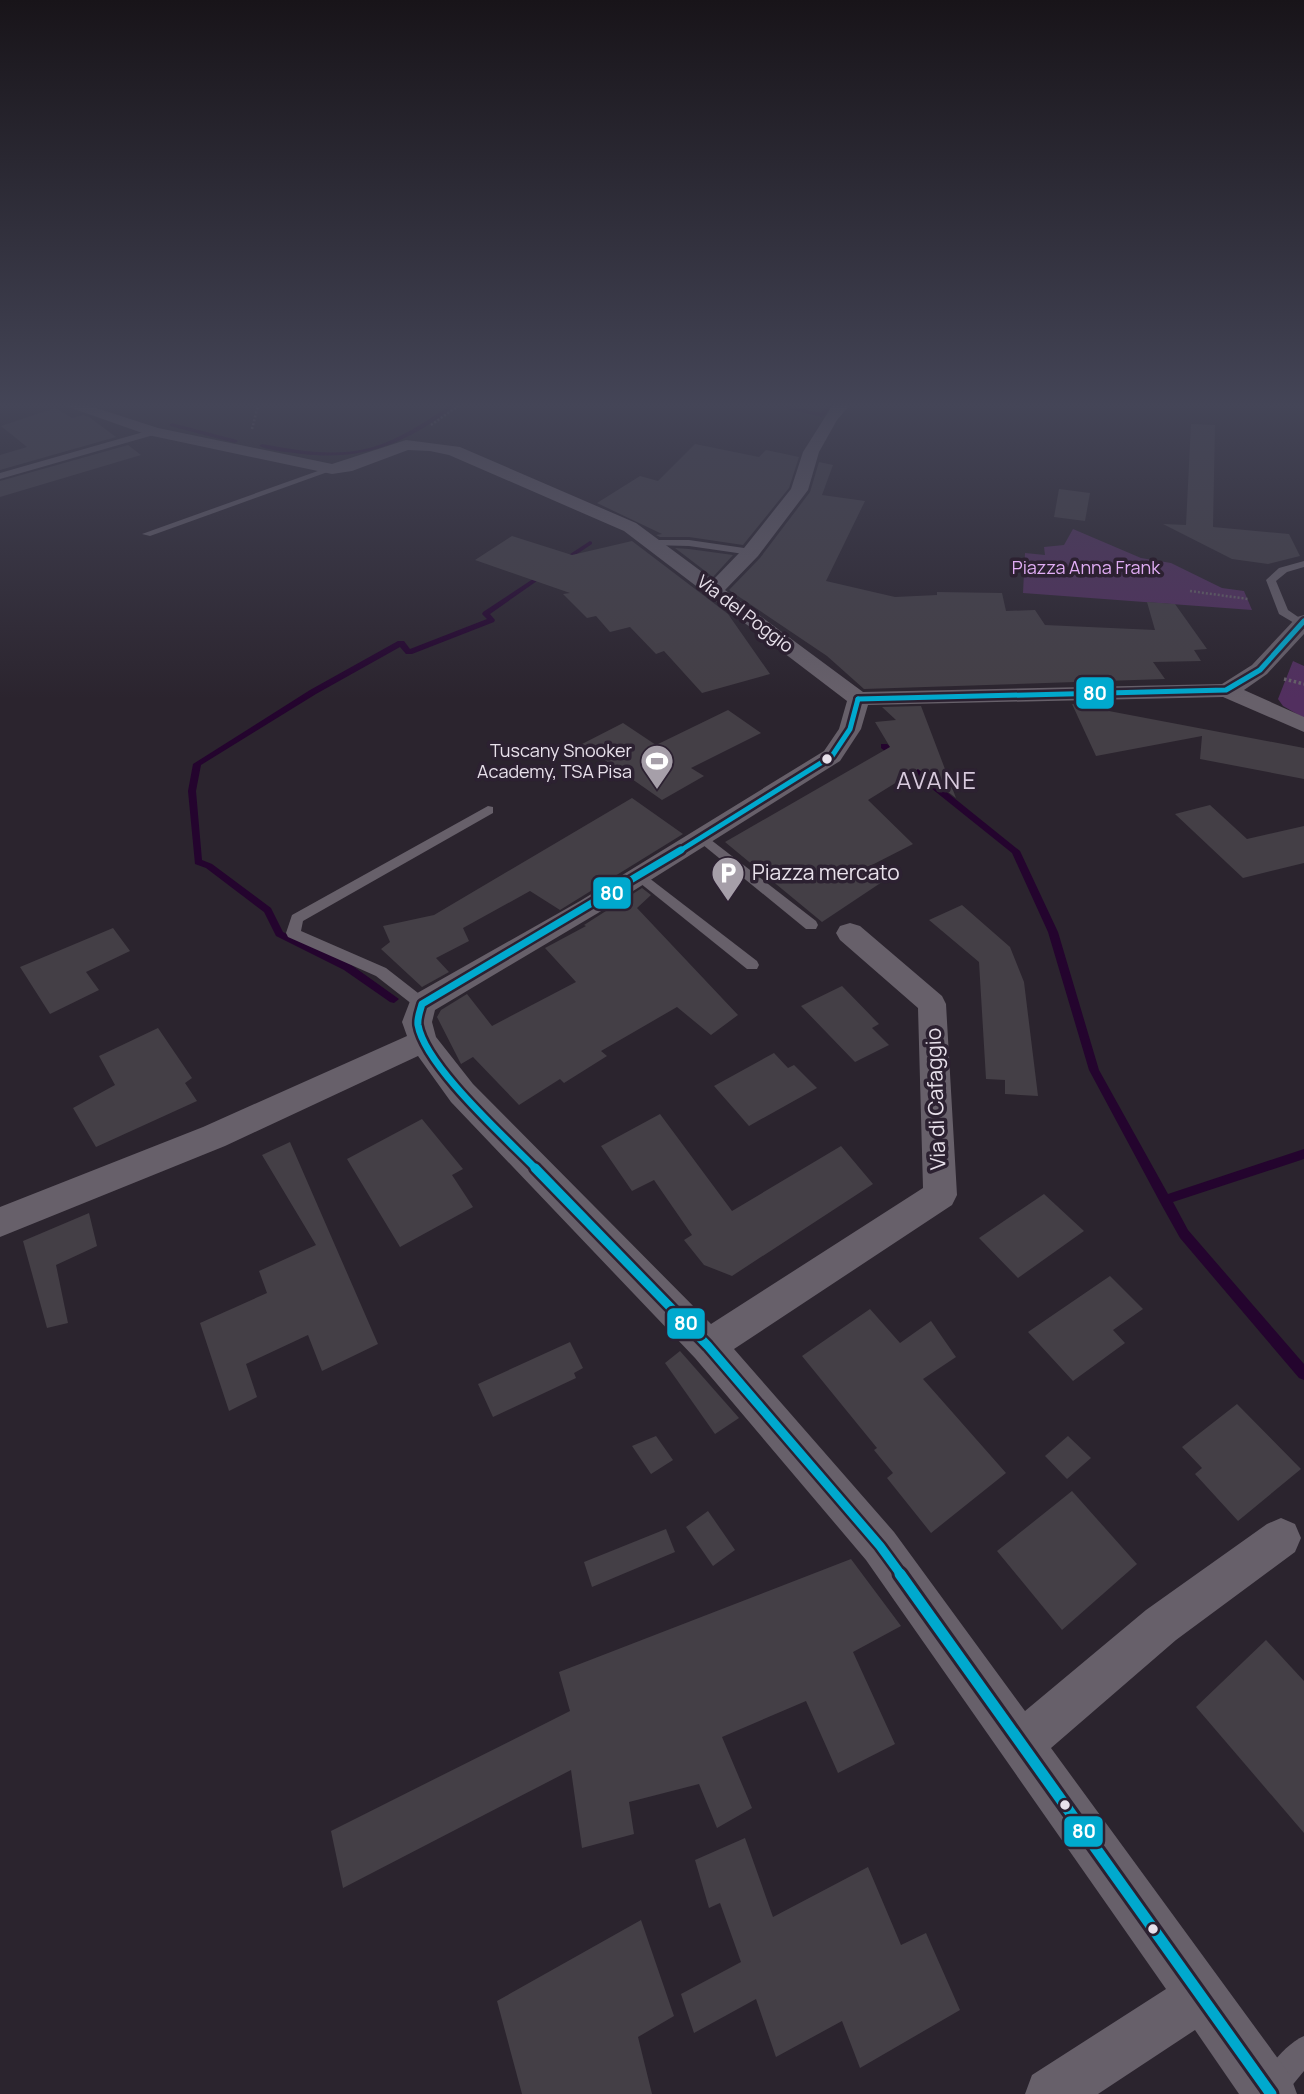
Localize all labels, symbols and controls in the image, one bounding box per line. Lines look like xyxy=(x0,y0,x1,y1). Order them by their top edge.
park label: Piazza Anna Frank xyxy=(1012,555,1161,579)
street label: Via del Poggio xyxy=(692,569,799,657)
line badge: 80 xyxy=(1075,676,1115,710)
text: 80 xyxy=(1083,680,1107,706)
place label: Tuscany Snooker Academy, TSA Pisa xyxy=(477,738,633,783)
sports icon: Tuscany Snooker Academy, TSA Pisa xyxy=(638,742,676,791)
unlabelled marker xyxy=(820,752,834,766)
district label: AVANE xyxy=(896,763,978,796)
parking icon: Piazza mercato xyxy=(709,854,747,903)
place label: Piazza mercato xyxy=(752,858,900,886)
line badge: 80 xyxy=(592,876,632,910)
text: 80 xyxy=(600,880,624,906)
street label: Via di Cafaggio xyxy=(919,1027,951,1171)
line badge: 80 xyxy=(666,1307,706,1340)
text: 80 xyxy=(674,1310,698,1336)
unlabelled marker xyxy=(1058,1798,1072,1812)
line badge: 80 xyxy=(1063,1815,1104,1848)
text: 80 xyxy=(1072,1818,1096,1844)
unlabelled marker xyxy=(1146,1922,1160,1936)

